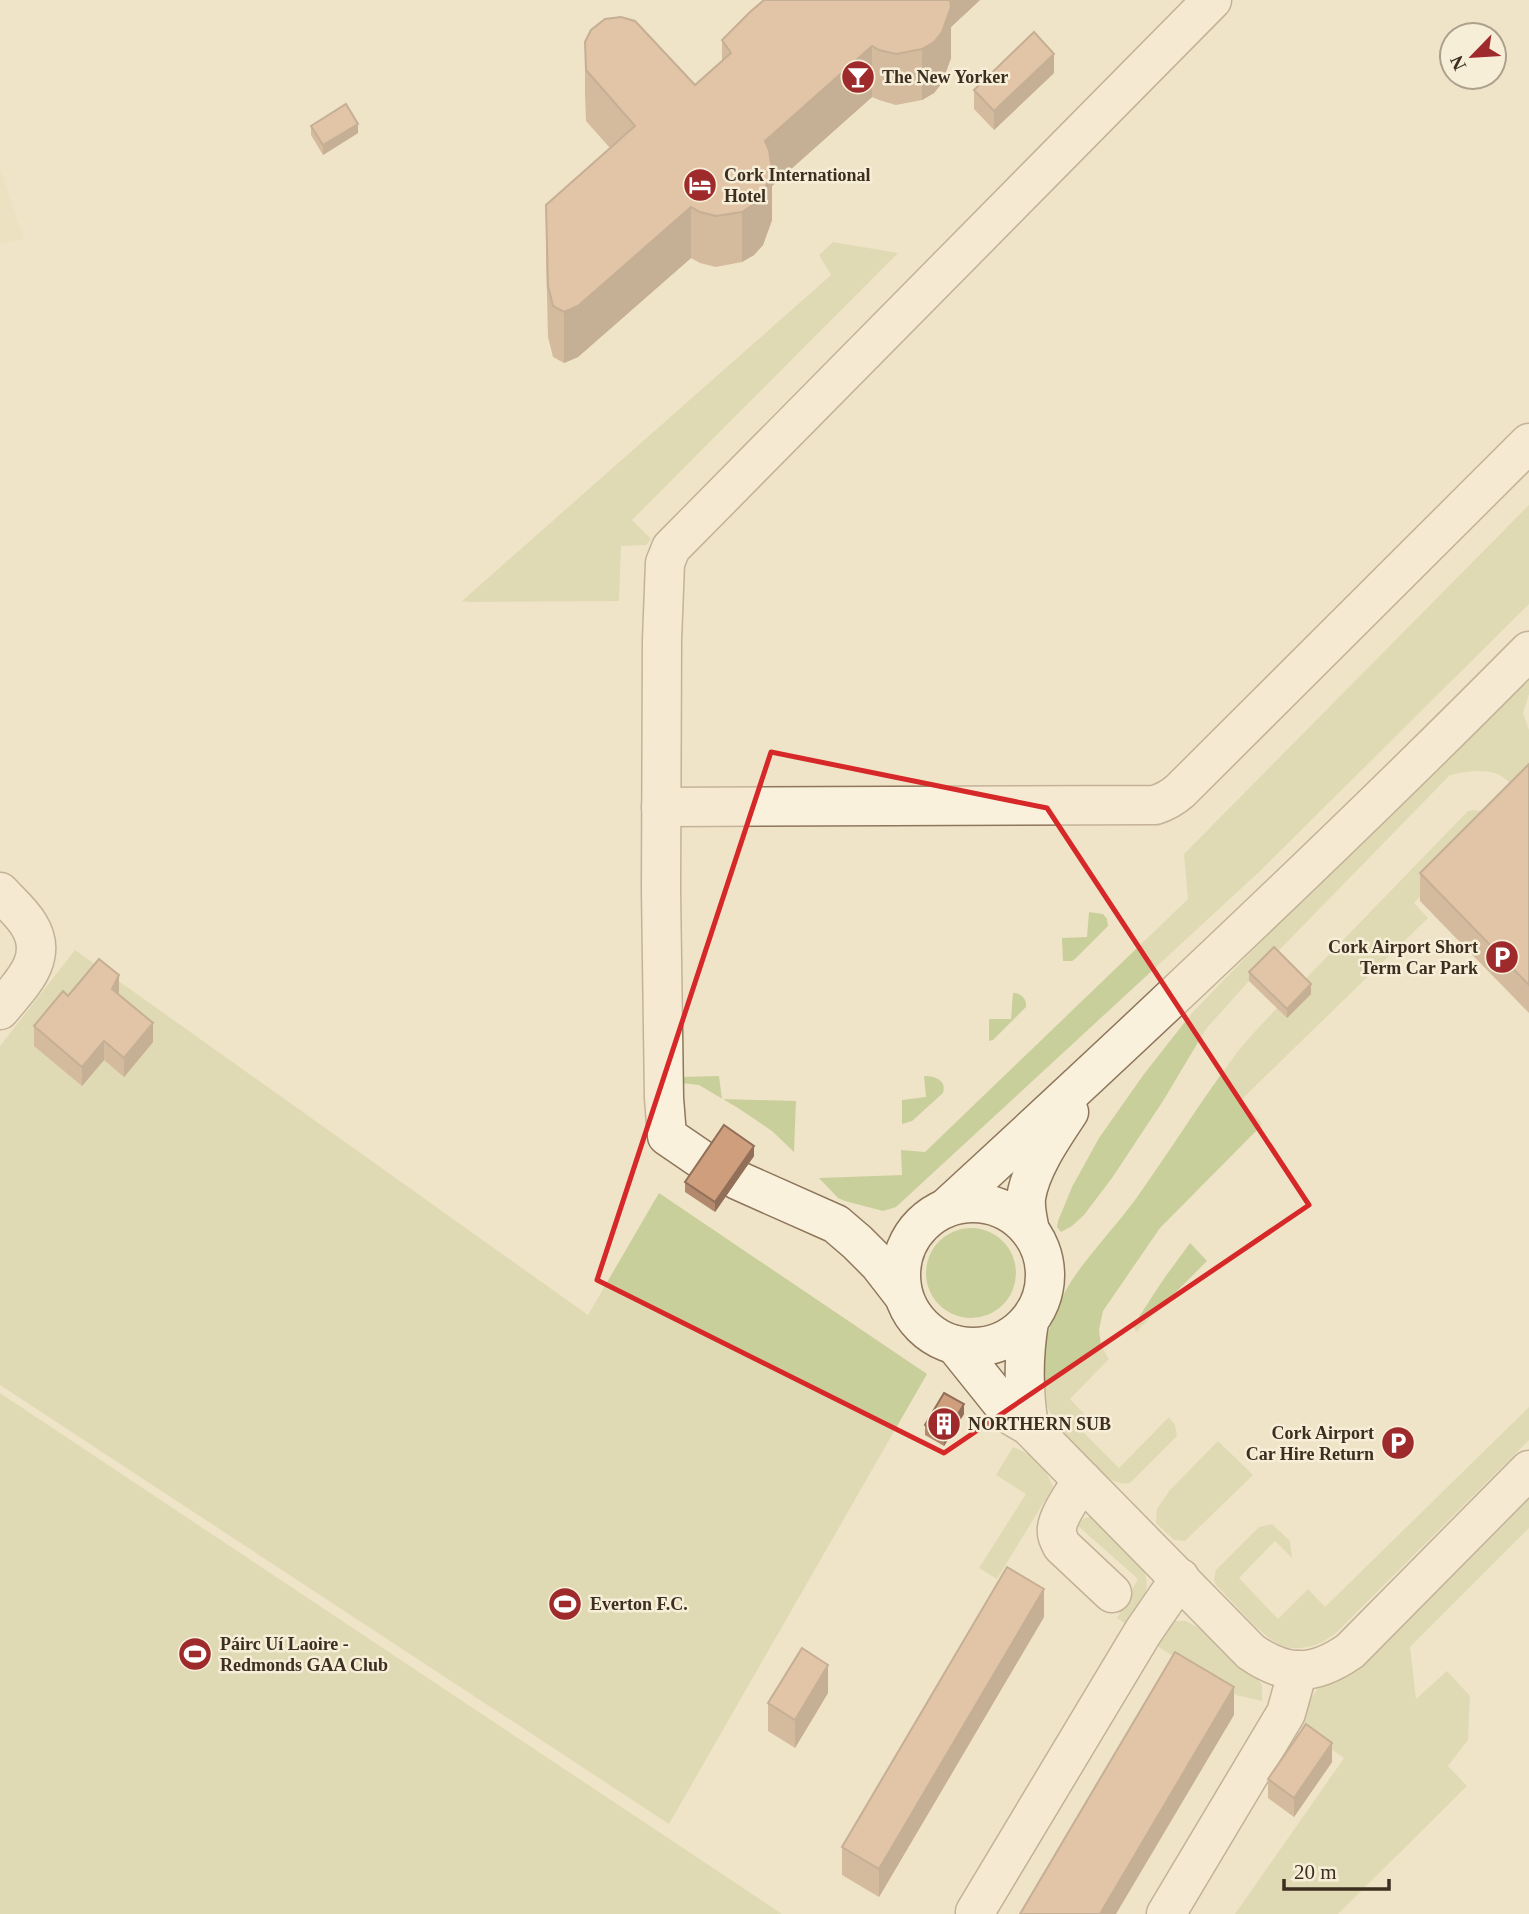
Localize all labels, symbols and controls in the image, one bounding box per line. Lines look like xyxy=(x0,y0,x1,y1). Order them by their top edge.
north arrow xyxy=(1438,21,1508,91)
text: N xyxy=(1446,52,1470,74)
bar icon: The New Yorker xyxy=(839,58,877,96)
place label: The New Yorker xyxy=(882,67,1008,87)
place label: Cork International Hotel xyxy=(724,165,871,206)
hotel icon: Cork International Hotel xyxy=(681,166,719,204)
place label: Cork Airport Short Term Car Park xyxy=(1328,937,1478,978)
parking icon: Cork Airport Short Term Car Park xyxy=(1483,938,1521,976)
building icon: NORTHERN SUB xyxy=(925,1405,963,1443)
place label: NORTHERN SUB xyxy=(968,1414,1111,1434)
place label: Cork Airport Car Hire Return xyxy=(1246,1423,1374,1464)
parking icon: Cork Airport Car Hire Return xyxy=(1379,1424,1417,1462)
sports icon: Everton F.C. xyxy=(546,1585,584,1623)
place label: Everton F.C. xyxy=(590,1594,688,1614)
place label: Páirc Uí Laoire - Redmonds GAA Club xyxy=(220,1634,388,1675)
sports icon: Páirc Uí Laoire - Redmonds GAA Club xyxy=(176,1635,214,1673)
scale bar xyxy=(1284,1848,1389,1892)
text: 20 m xyxy=(1294,1860,1337,1884)

